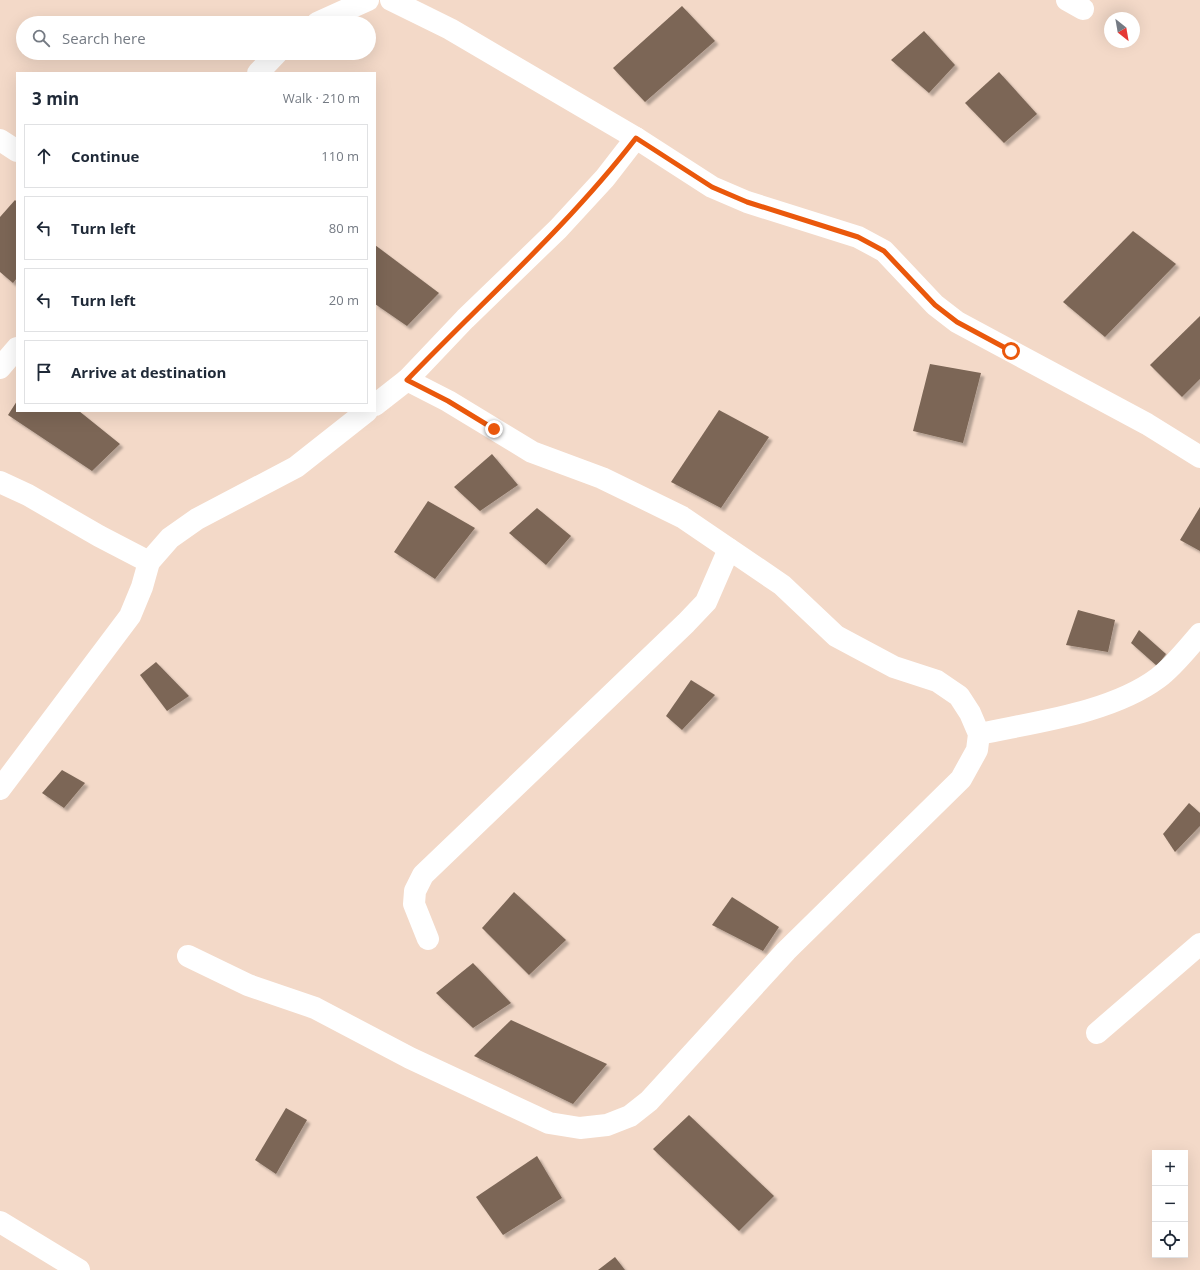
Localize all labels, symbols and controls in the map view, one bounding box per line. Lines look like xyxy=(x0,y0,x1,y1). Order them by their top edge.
north arrow xyxy=(1104,12,1140,48)
search box xyxy=(16,16,376,60)
icon: search xyxy=(30,27,52,49)
text: Search here xyxy=(62,28,146,48)
text: 3 min xyxy=(32,87,79,110)
text: Walk · 210 m xyxy=(283,89,360,107)
icon: ahead xyxy=(33,145,55,167)
text: Continue xyxy=(71,146,139,166)
text: 110 m xyxy=(321,147,359,165)
icon: left xyxy=(33,217,55,239)
text: Turn left xyxy=(71,218,136,238)
text: 80 m xyxy=(329,219,359,237)
icon: left xyxy=(33,289,55,311)
text: Turn left xyxy=(71,290,136,310)
text: 20 m xyxy=(329,291,359,309)
route start xyxy=(1002,342,1020,360)
icon: arrive xyxy=(33,361,55,383)
text: Arrive at destination xyxy=(71,362,226,382)
route end xyxy=(485,420,503,438)
map controls xyxy=(1152,1150,1188,1258)
button: + xyxy=(1152,1150,1188,1186)
button: − xyxy=(1152,1186,1188,1222)
button: locate xyxy=(1152,1222,1188,1258)

